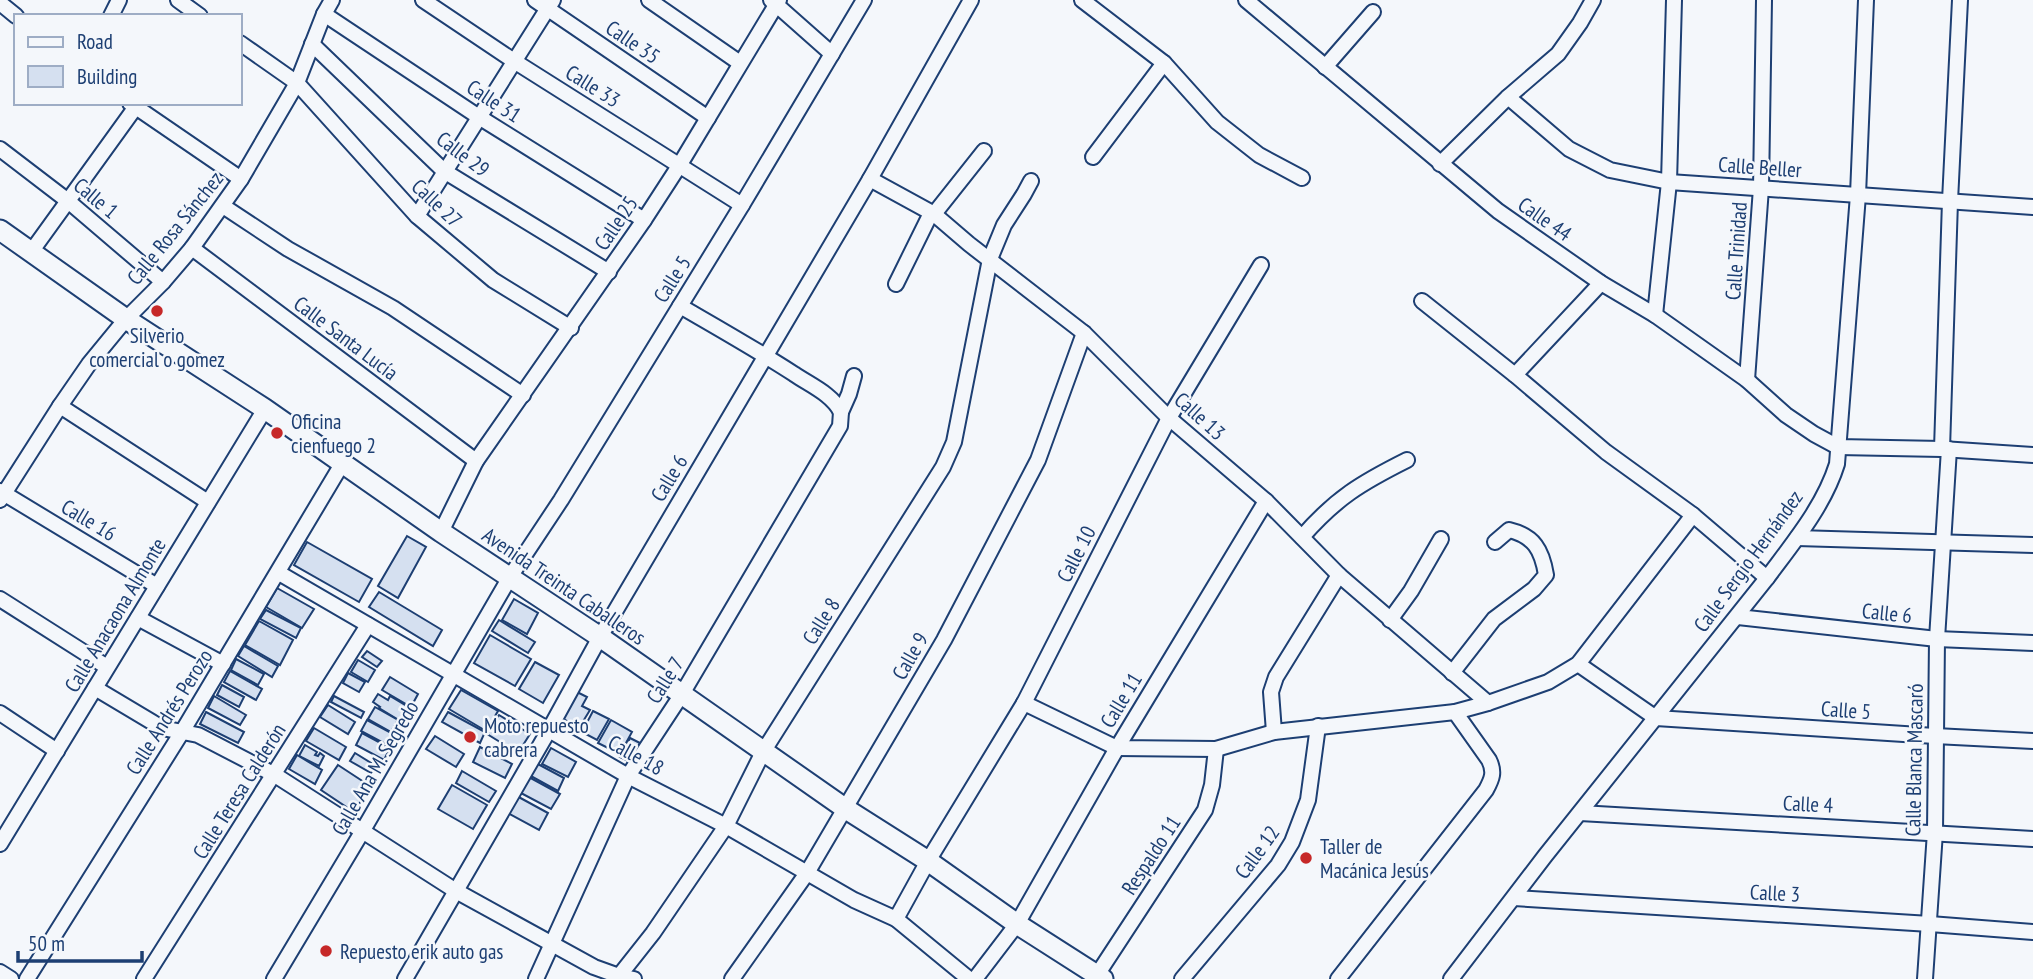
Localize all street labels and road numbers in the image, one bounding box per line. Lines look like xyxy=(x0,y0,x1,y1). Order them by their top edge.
street label: Calle 35 xyxy=(601,14,665,70)
street label: Calle 33 xyxy=(561,59,625,113)
street label: Calle 31 xyxy=(462,73,526,129)
street label: Calle 29 xyxy=(431,125,495,183)
street label: Calle Beller xyxy=(1717,151,1803,183)
street label: Calle Rosa Sánchez xyxy=(121,166,229,290)
street label: Calle 1 xyxy=(68,172,124,224)
street label: Calle 27 xyxy=(406,173,468,233)
street label: Calle 25 xyxy=(588,191,644,255)
street label: Calle 44 xyxy=(1513,191,1578,247)
street label: Calle Trinidad xyxy=(1719,201,1753,301)
street label: Calle 5 xyxy=(647,251,697,307)
street label: Calle Santa Lucía xyxy=(288,290,404,386)
street label: Calle 13 xyxy=(1169,386,1231,446)
street label: Calle 6 xyxy=(645,450,693,506)
street label: Calle Sergio Hernández xyxy=(1687,485,1809,637)
street label: Calle 16 xyxy=(57,493,121,547)
street label: Avenida Treinta Caballeros xyxy=(477,521,651,651)
street label: Calle 10 xyxy=(1050,521,1102,587)
street label: Calle Anacaona Almonte xyxy=(58,533,172,697)
street label: Calle 8 xyxy=(796,593,846,649)
street label: Calle 6 xyxy=(1861,597,1913,629)
street label: Calle 9 xyxy=(886,628,934,684)
street label: Calle Andrés Perozo xyxy=(120,644,218,780)
street label: Calle 7 xyxy=(640,652,690,708)
street label: Calle 11 xyxy=(1094,668,1148,732)
street label: Calle Blanca Mascaró xyxy=(1899,683,1929,837)
street label: Calle 5 xyxy=(1820,695,1872,725)
street label: Calle Ana M. Segredo xyxy=(325,696,425,840)
street label: Calle Teresa Calderón xyxy=(187,718,291,864)
street label: Calle 18 xyxy=(603,729,669,781)
street label: Calle 4 xyxy=(1782,789,1834,819)
street label: Respaldo 11 xyxy=(1115,810,1187,900)
street label: Calle 12 xyxy=(1229,820,1285,884)
street label: Calle 3 xyxy=(1749,878,1801,908)

